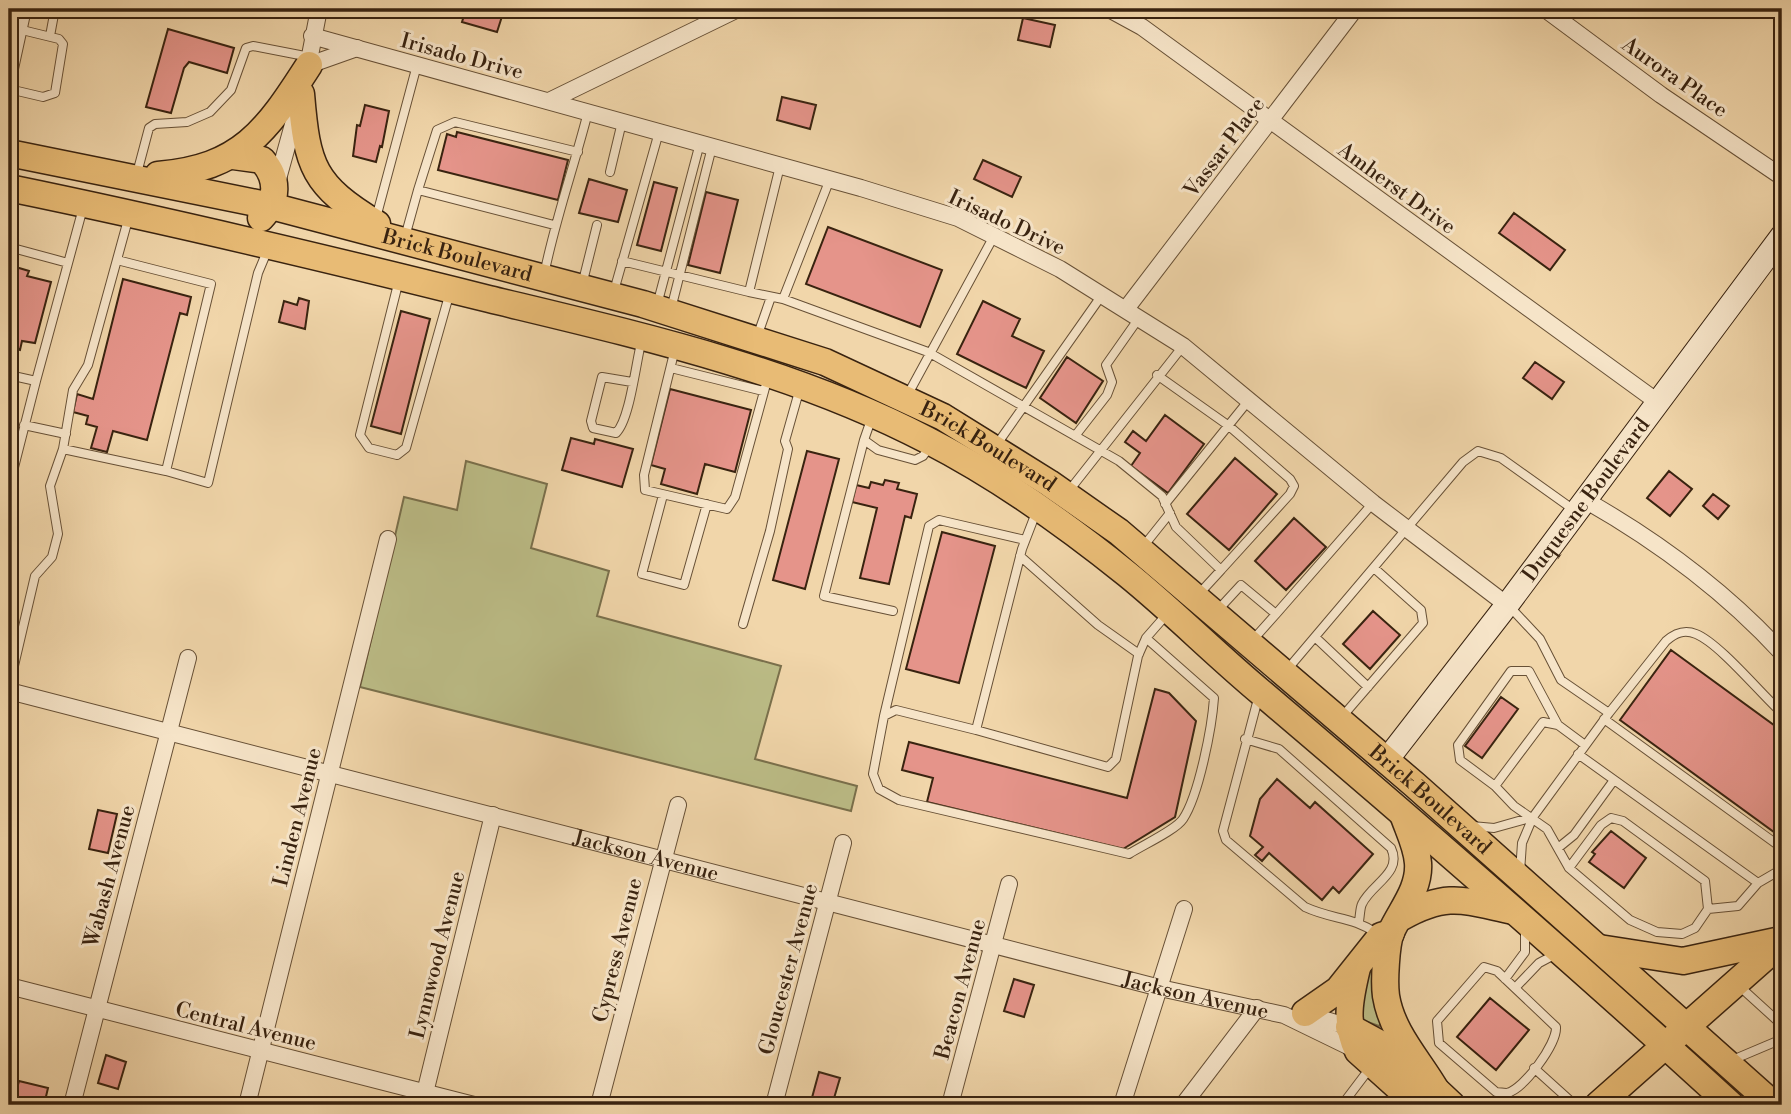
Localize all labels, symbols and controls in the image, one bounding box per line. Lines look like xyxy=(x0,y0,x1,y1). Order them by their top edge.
street label: Irisado Drive xyxy=(398,28,526,86)
street label: Aurora Place xyxy=(1616,31,1732,124)
street label: Vassar Place xyxy=(1178,92,1271,204)
street label: Amherst Drive xyxy=(1331,137,1461,240)
street label: Irisado Drive xyxy=(944,185,1069,261)
street label: Brick Boulevard xyxy=(378,224,535,288)
street label: Brick Boulevard xyxy=(915,396,1061,498)
street label: Duquesne Boulevard xyxy=(1517,413,1656,587)
street label: Brick Boulevard xyxy=(1363,739,1496,861)
street label: Linden Avenue xyxy=(268,745,328,889)
street label: Wabash Avenue xyxy=(78,802,141,951)
street label: Jackson Avenue xyxy=(569,825,721,888)
street label: Lynnwood Avenue xyxy=(405,869,471,1042)
street label: Cypress Avenue xyxy=(587,875,648,1025)
street label: Gloucester Avenue xyxy=(754,881,824,1058)
street label: Beacon Avenue xyxy=(929,916,992,1063)
street label: Jackson Avenue xyxy=(1118,967,1271,1025)
street label: Central Avenue xyxy=(173,997,319,1057)

